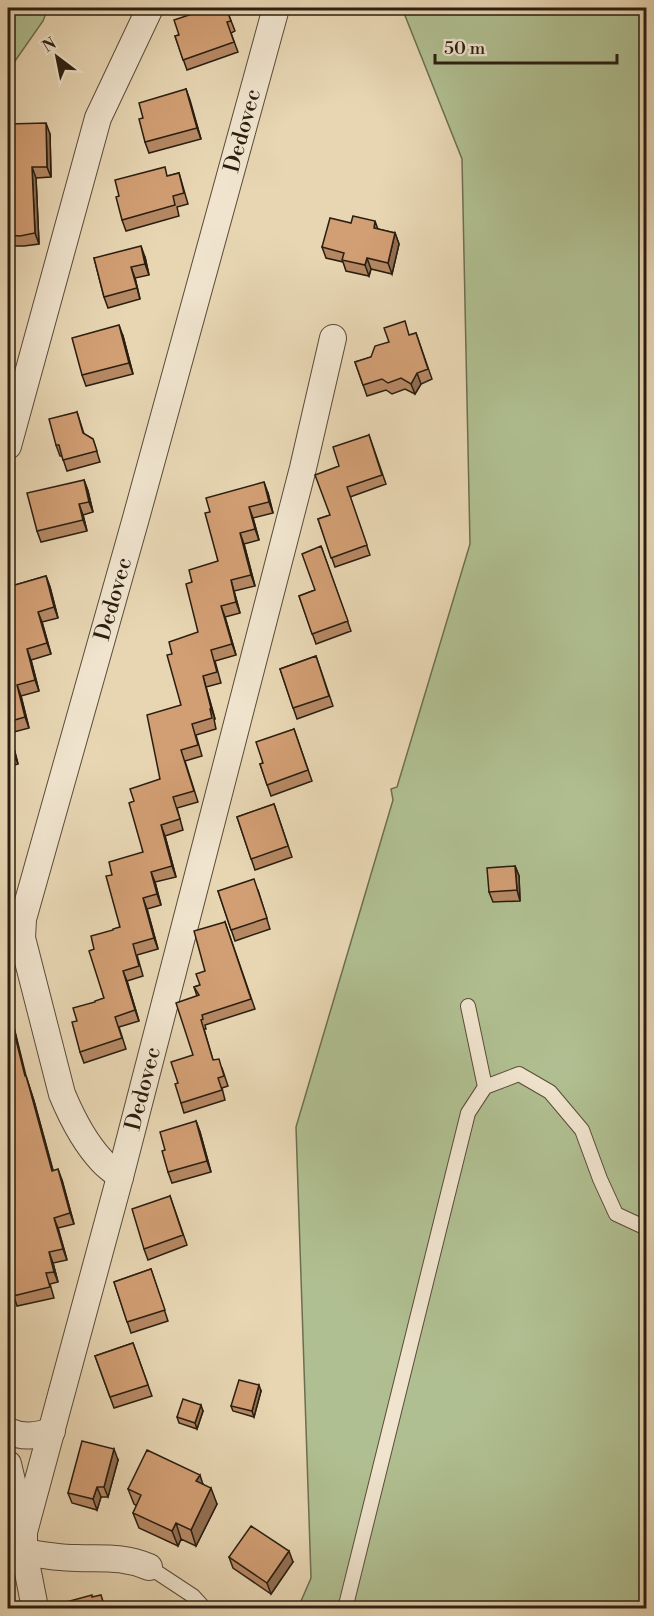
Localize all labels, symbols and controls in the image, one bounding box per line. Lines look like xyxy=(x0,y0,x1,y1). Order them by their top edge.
north arrow xyxy=(27,27,87,87)
scale bar xyxy=(435,27,616,65)
text: N xyxy=(39,33,61,57)
text: 50 m xyxy=(444,37,486,60)
street label: Dedovec xyxy=(218,86,267,175)
street label: Dedovec xyxy=(89,554,138,644)
street label: Dedovec xyxy=(119,1044,167,1133)

